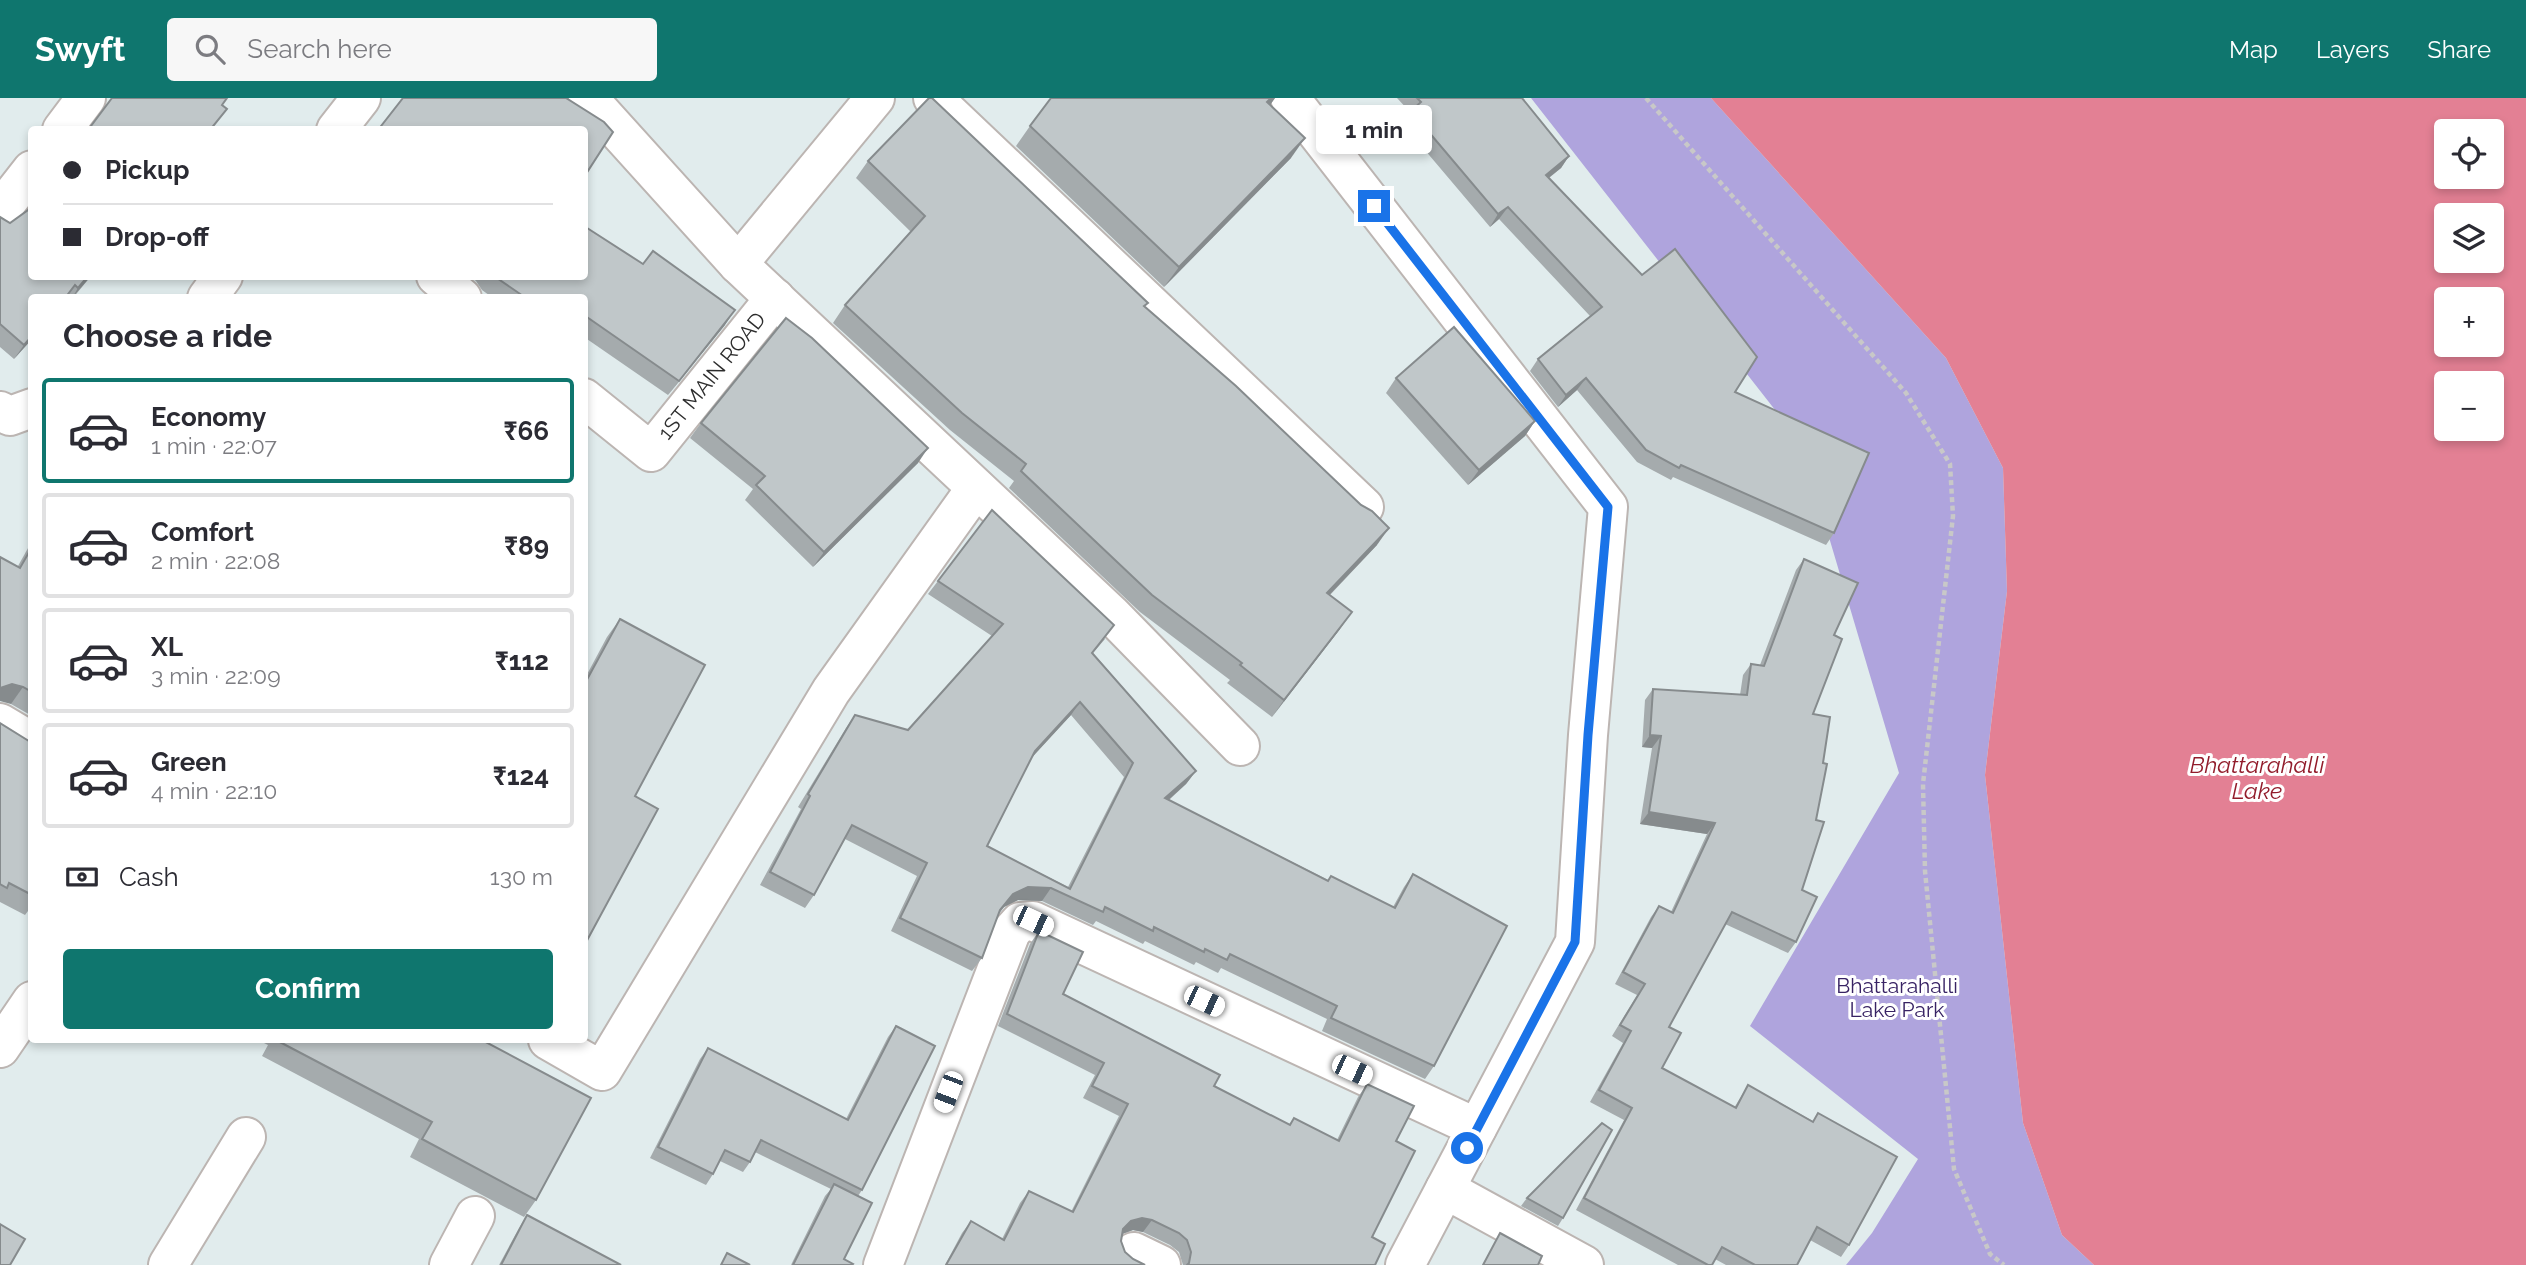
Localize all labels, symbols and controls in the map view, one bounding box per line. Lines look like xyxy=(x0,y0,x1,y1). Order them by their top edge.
search box xyxy=(167,18,657,81)
text: Swyft xyxy=(35,30,125,69)
icon: search xyxy=(191,30,229,68)
text: Search here xyxy=(247,34,392,64)
text: Map xyxy=(2229,35,2278,64)
text: Layers xyxy=(2316,35,2389,64)
text: Share xyxy=(2427,35,2491,64)
callout: 1 min xyxy=(1316,105,1432,154)
text: 1 min xyxy=(1345,116,1403,143)
map controls xyxy=(2434,119,2504,441)
button: locate xyxy=(2434,119,2504,189)
text: Pickup xyxy=(105,155,190,185)
route end xyxy=(1358,190,1390,222)
button: layers xyxy=(2434,203,2504,273)
text: Drop-off xyxy=(105,222,209,252)
button: + xyxy=(2434,287,2504,357)
street label: 1ST MAIN ROAD xyxy=(653,307,771,444)
text: Choose a ride xyxy=(63,317,272,354)
button: − xyxy=(2434,371,2504,441)
icon: car xyxy=(67,399,130,462)
text: Economy xyxy=(151,402,266,432)
text: ₹66 xyxy=(504,416,549,446)
text: 1 min · 22:07 xyxy=(151,432,277,459)
icon: car xyxy=(67,514,130,577)
text: Comfort xyxy=(151,517,254,547)
text: ₹89 xyxy=(504,531,549,561)
text: 2 min · 22:08 xyxy=(151,547,281,574)
icon: car xyxy=(67,629,130,692)
text: XL xyxy=(151,632,183,662)
text: ₹112 xyxy=(495,646,549,676)
text: 3 min · 22:09 xyxy=(151,662,281,689)
icon: car xyxy=(67,744,130,807)
text: Green xyxy=(151,747,227,777)
water label: Bhattarahalli Lake xyxy=(2190,751,2325,804)
text: ₹124 xyxy=(493,761,549,791)
text: 4 min · 22:10 xyxy=(151,777,277,804)
icon: cash xyxy=(63,858,101,896)
text: Cash xyxy=(119,862,179,892)
text: 130 m xyxy=(490,863,553,890)
car xyxy=(1010,903,1057,939)
button: Confirm xyxy=(63,949,553,1029)
park label: Bhattarahalli Lake Park xyxy=(1836,973,1958,1022)
car xyxy=(1181,983,1228,1019)
car xyxy=(1329,1052,1376,1088)
car xyxy=(931,1069,966,1115)
route start xyxy=(1451,1132,1483,1164)

